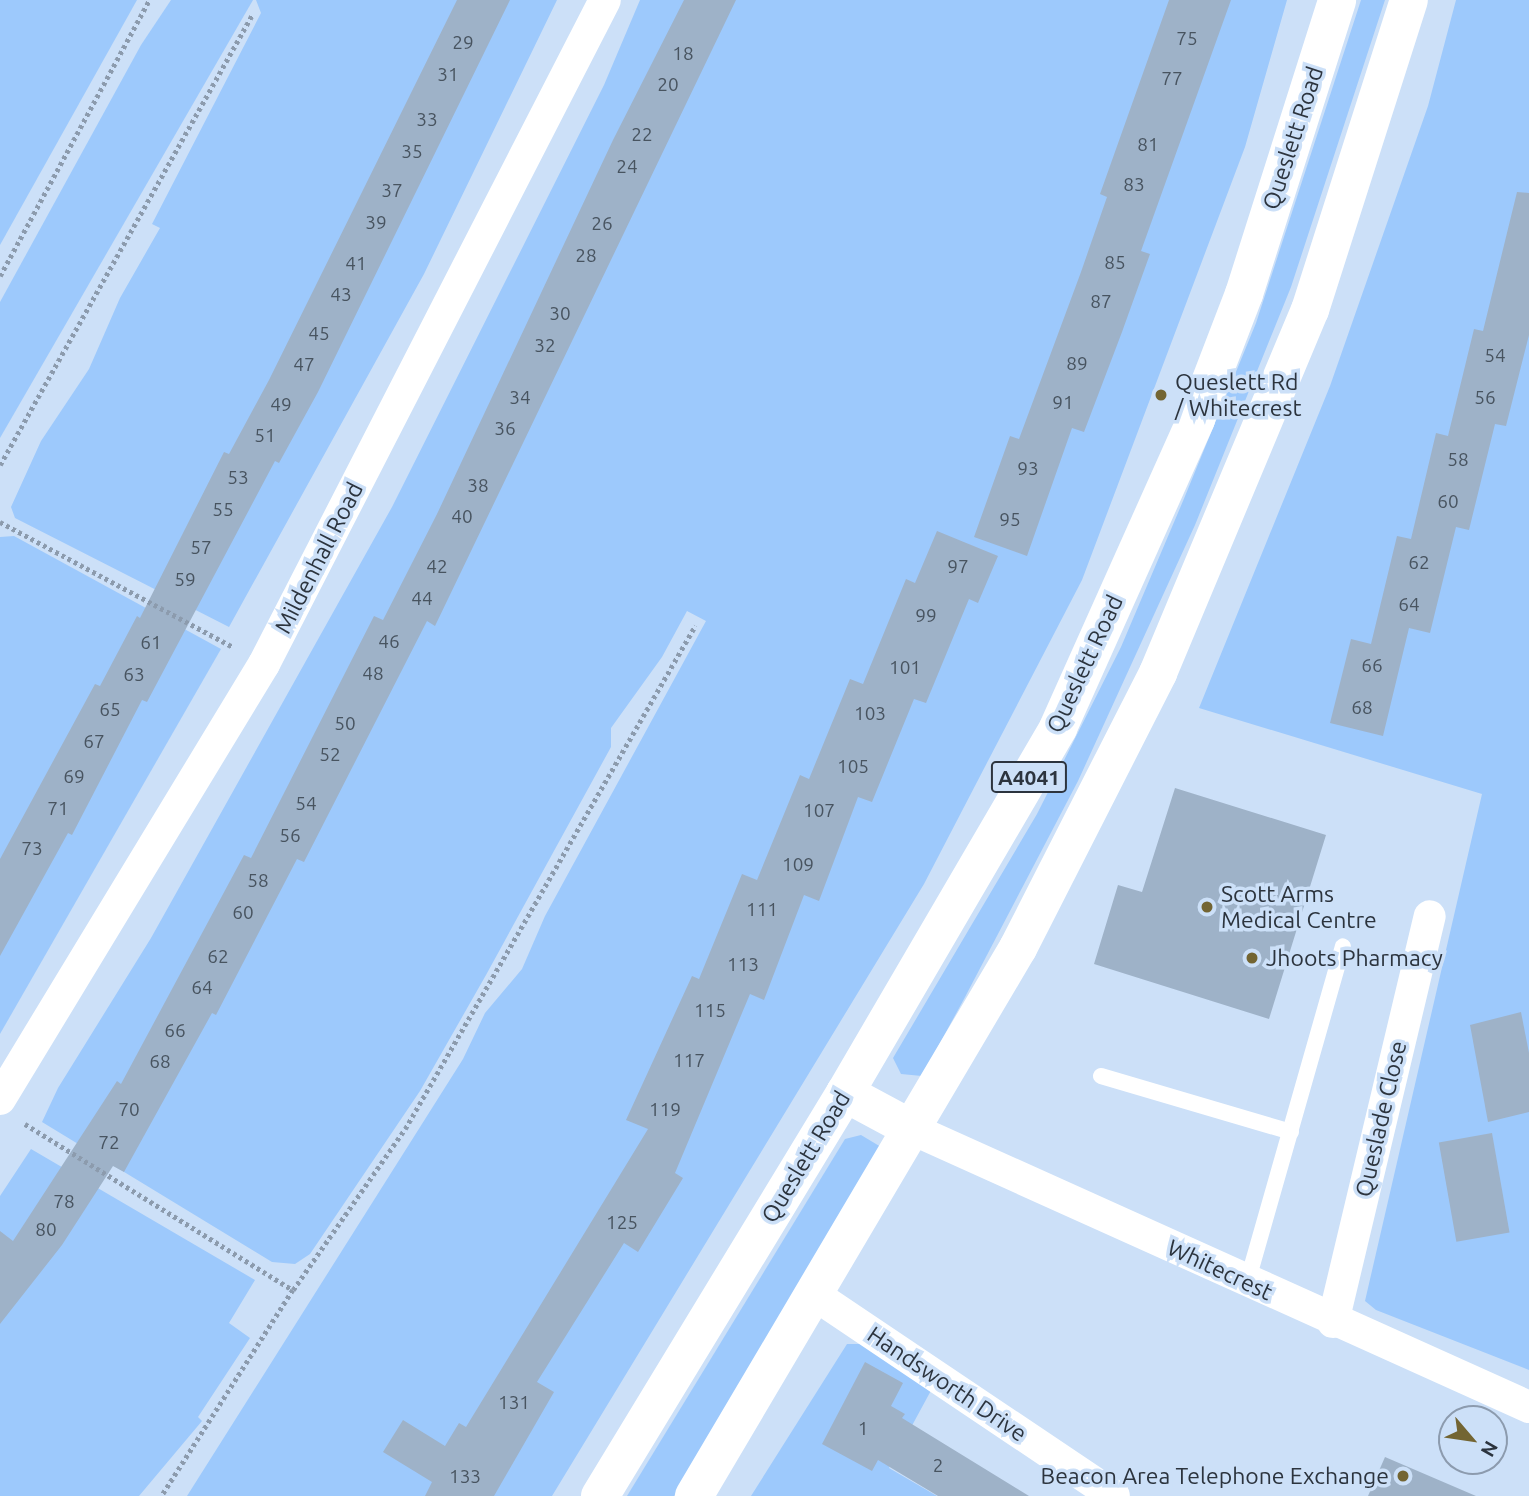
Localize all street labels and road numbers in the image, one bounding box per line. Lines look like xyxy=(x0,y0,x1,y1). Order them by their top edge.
street label: Queslett Road xyxy=(1257,63,1329,213)
street label: Mildenhall Road xyxy=(269,478,369,638)
street label: Queslett Road xyxy=(1041,591,1129,737)
road number: A4041 xyxy=(990,760,1068,794)
street label: Queslade Close xyxy=(1350,1038,1412,1200)
street label: Queslett Road xyxy=(756,1086,856,1228)
street label: Whitecrest xyxy=(1163,1234,1277,1306)
street label: Handsworth Drive xyxy=(862,1320,1032,1448)

